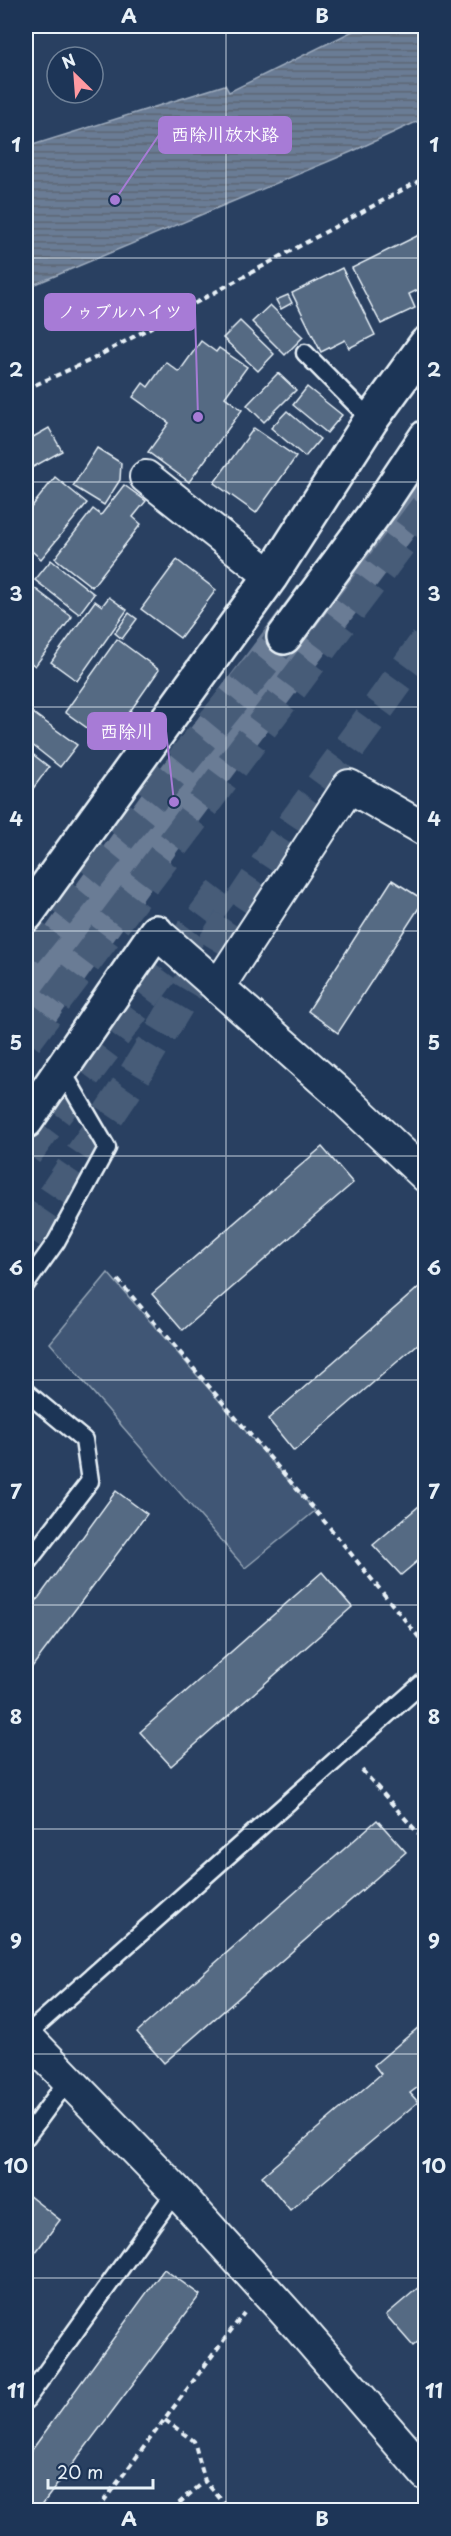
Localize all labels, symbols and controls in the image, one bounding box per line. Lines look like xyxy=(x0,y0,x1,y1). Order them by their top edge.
text: A xyxy=(121,0,137,30)
text: B xyxy=(315,0,329,30)
north arrow xyxy=(45,45,105,105)
text: N xyxy=(57,47,79,74)
callout: 西除川放水路 xyxy=(159,117,291,153)
text: 西除川放水路 xyxy=(171,120,279,147)
text: 1 xyxy=(11,129,21,159)
text: 1 xyxy=(429,129,439,159)
callout: ノゥブルハイツ xyxy=(45,294,195,330)
text: ノゥブルハイツ xyxy=(58,297,182,324)
text: 2 xyxy=(9,354,23,384)
text: 2 xyxy=(427,354,441,384)
text: 3 xyxy=(9,578,23,608)
text: 3 xyxy=(427,578,441,608)
callout: 西除川 xyxy=(88,713,166,749)
text: 西除川 xyxy=(100,717,154,744)
text: 4 xyxy=(9,803,23,833)
text: 4 xyxy=(427,803,441,833)
text: 5 xyxy=(10,1027,22,1057)
text: 5 xyxy=(428,1027,440,1057)
text: 6 xyxy=(9,1252,23,1282)
text: 6 xyxy=(427,1252,441,1282)
text: 7 xyxy=(10,1476,22,1506)
text: 7 xyxy=(428,1476,440,1506)
text: 8 xyxy=(10,1701,22,1731)
text: 8 xyxy=(428,1701,440,1731)
text: 9 xyxy=(10,1925,22,1955)
text: 9 xyxy=(428,1925,440,1955)
text: 10 xyxy=(4,2150,28,2180)
text: 10 xyxy=(422,2150,446,2180)
text: 11 xyxy=(7,2375,25,2405)
text: 11 xyxy=(425,2375,443,2405)
scale bar xyxy=(48,2452,153,2490)
text: 20 m xyxy=(57,2458,103,2485)
text: A xyxy=(121,2503,137,2533)
text: B xyxy=(315,2503,329,2533)

